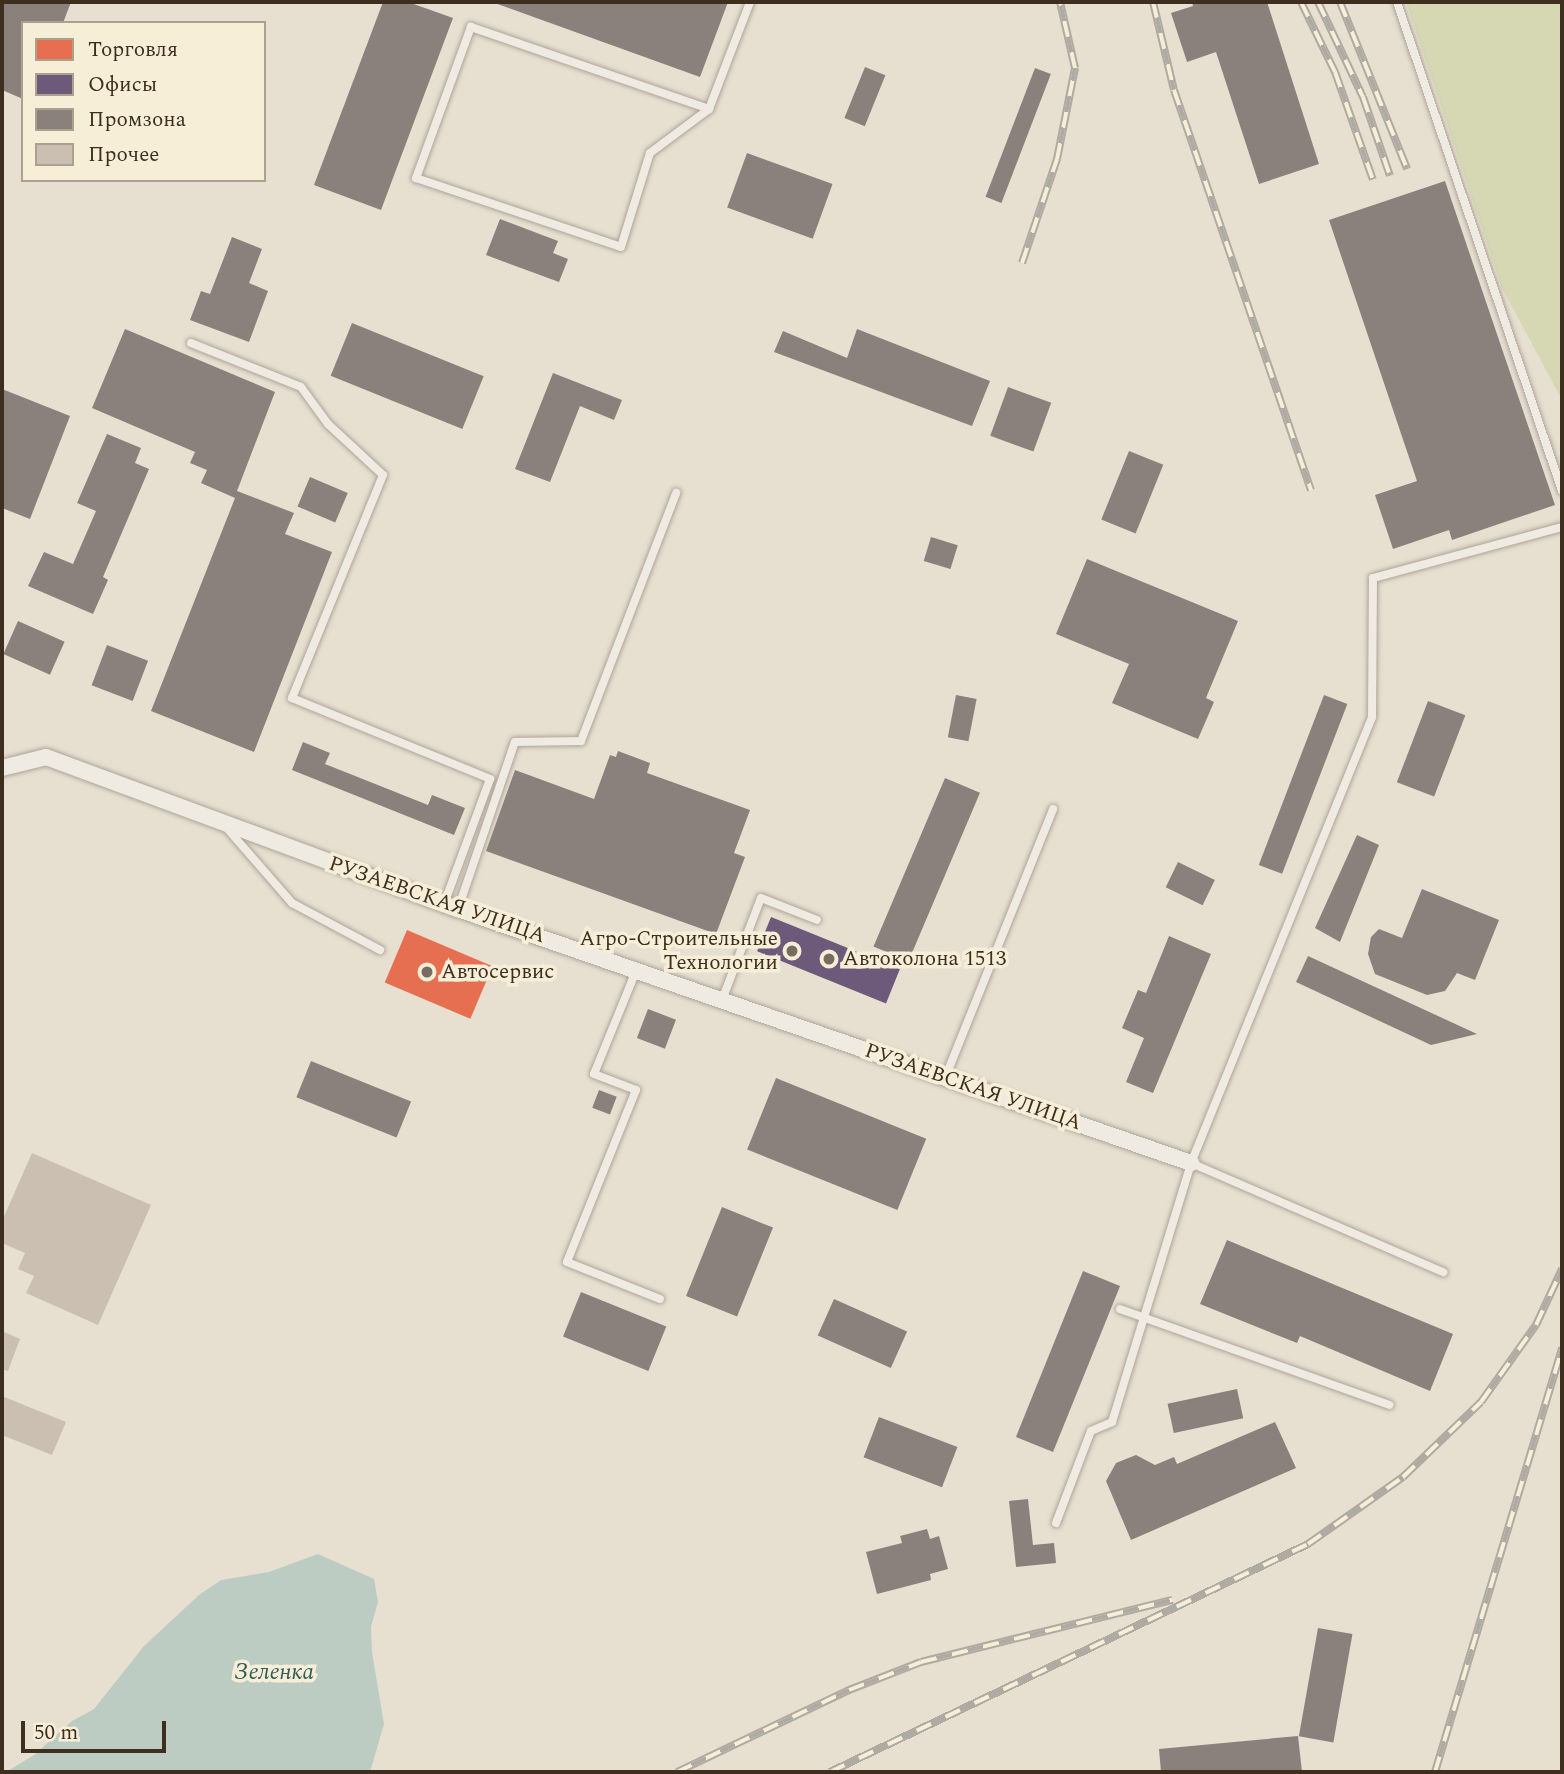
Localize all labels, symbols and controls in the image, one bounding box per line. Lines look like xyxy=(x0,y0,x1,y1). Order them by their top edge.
legend xyxy=(21,21,266,182)
text: Торговля xyxy=(88,34,178,66)
text: Офисы xyxy=(88,69,157,101)
text: Промзона xyxy=(88,104,186,136)
text: Прочее xyxy=(88,139,159,171)
street label: РУЗАЕВСКАЯ УЛИЦА xyxy=(325,851,549,949)
place label: Агро-Строительные Технологии xyxy=(580,926,778,976)
marker: Агро-Строительные Технологии xyxy=(784,943,800,959)
place label: Автоколона 1513 xyxy=(843,946,1006,972)
marker: Автоколона 1513 xyxy=(821,951,837,967)
place label: Автосервис xyxy=(441,959,554,985)
marker: Автосервис xyxy=(419,964,435,980)
street label: РУЗАЕВСКАЯ УЛИЦА xyxy=(861,1038,1085,1136)
water label: Зеленка xyxy=(234,1659,314,1687)
scale bar xyxy=(24,1708,170,1752)
text: 50 m xyxy=(34,1717,78,1749)

